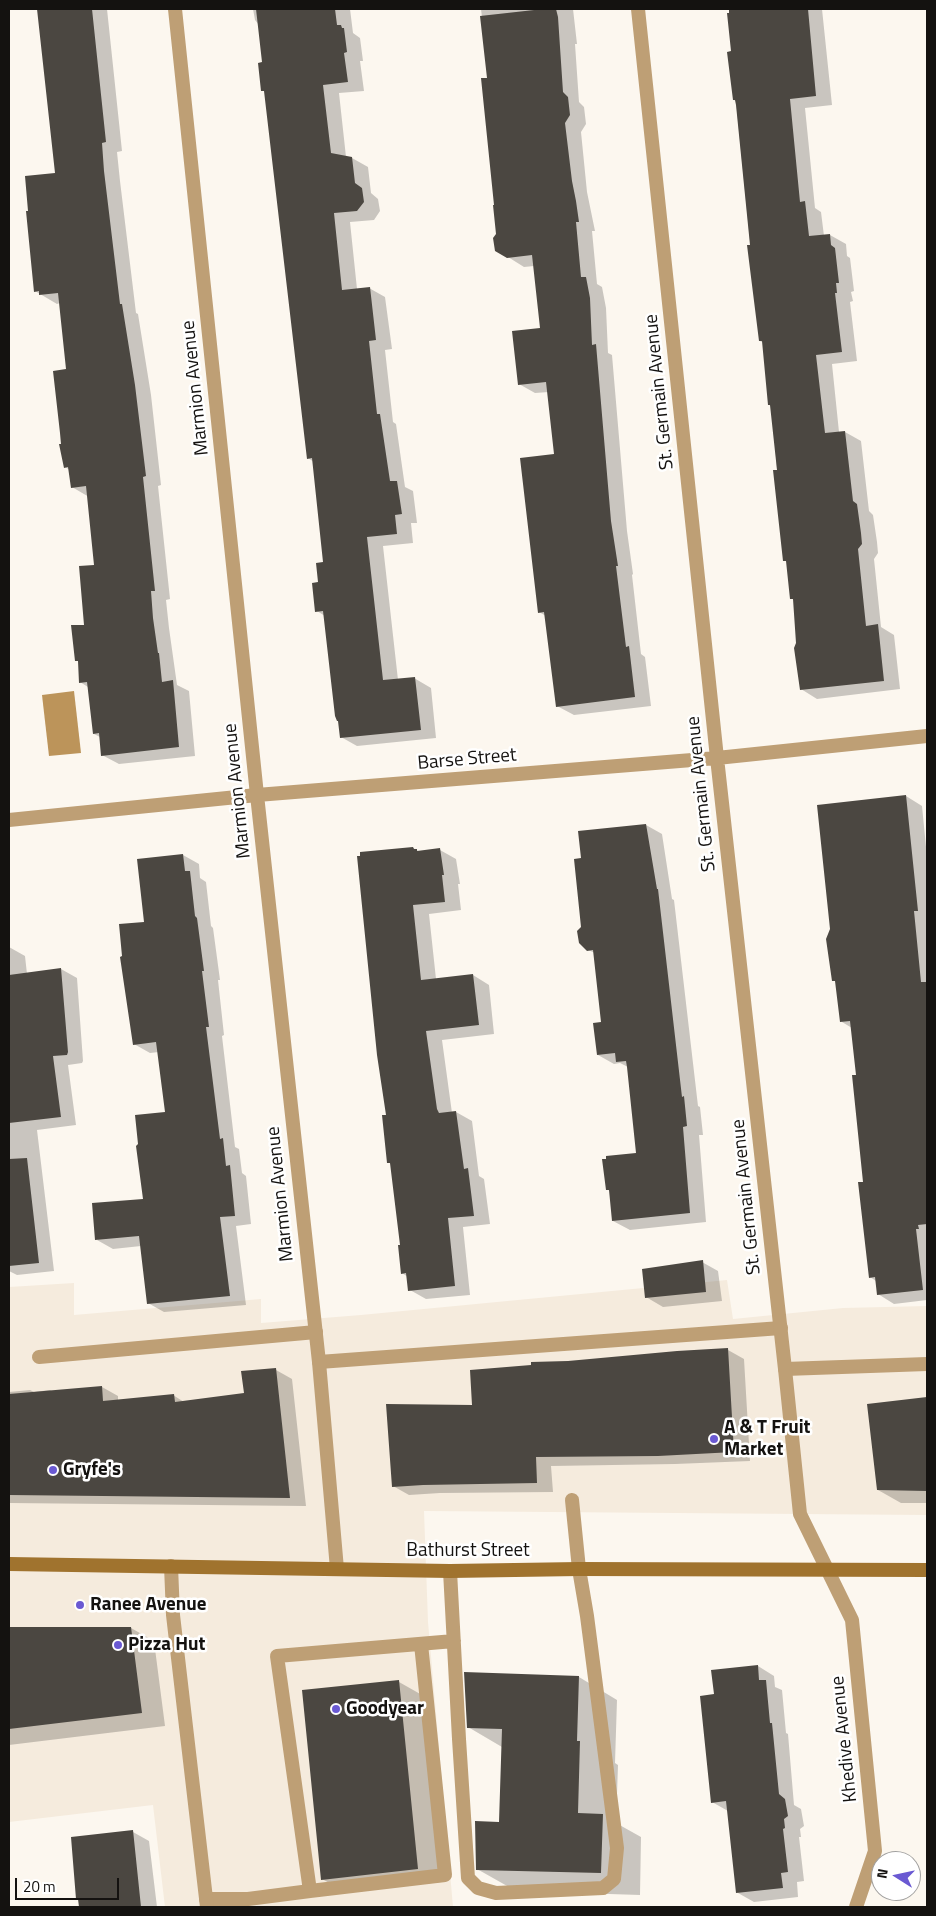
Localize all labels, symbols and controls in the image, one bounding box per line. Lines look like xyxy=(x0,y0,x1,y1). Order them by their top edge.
street label: St. Germain Avenue xyxy=(640,313,680,471)
street label: Marmion Avenue xyxy=(178,319,214,457)
street label: St. Germain Avenue xyxy=(682,715,722,873)
street label: Marmion Avenue xyxy=(220,722,256,860)
street label: Barse Street xyxy=(417,744,517,776)
street label: St. Germain Avenue xyxy=(727,1118,767,1276)
street label: Marmion Avenue xyxy=(263,1125,299,1263)
place label: A & T Fruit Market xyxy=(724,1417,810,1461)
marker: A & T Fruit Market xyxy=(708,1433,720,1445)
place label: Gryfe's xyxy=(63,1459,121,1481)
marker: Gryfe's xyxy=(47,1464,59,1476)
street label: Bathurst Street xyxy=(406,1540,530,1562)
place label: Ranee Avenue xyxy=(90,1594,206,1616)
marker: Ranee Avenue xyxy=(74,1599,86,1611)
place label: Pizza Hut xyxy=(128,1634,206,1656)
marker: Pizza Hut xyxy=(112,1639,124,1651)
street label: Khedive Avenue xyxy=(827,1675,863,1803)
place label: Goodyear xyxy=(346,1698,424,1720)
marker: Goodyear xyxy=(330,1703,342,1715)
north arrow xyxy=(871,1851,921,1901)
text: N xyxy=(871,1867,893,1880)
scale bar xyxy=(18,1868,121,1900)
text: 20 m xyxy=(23,1875,56,1898)

